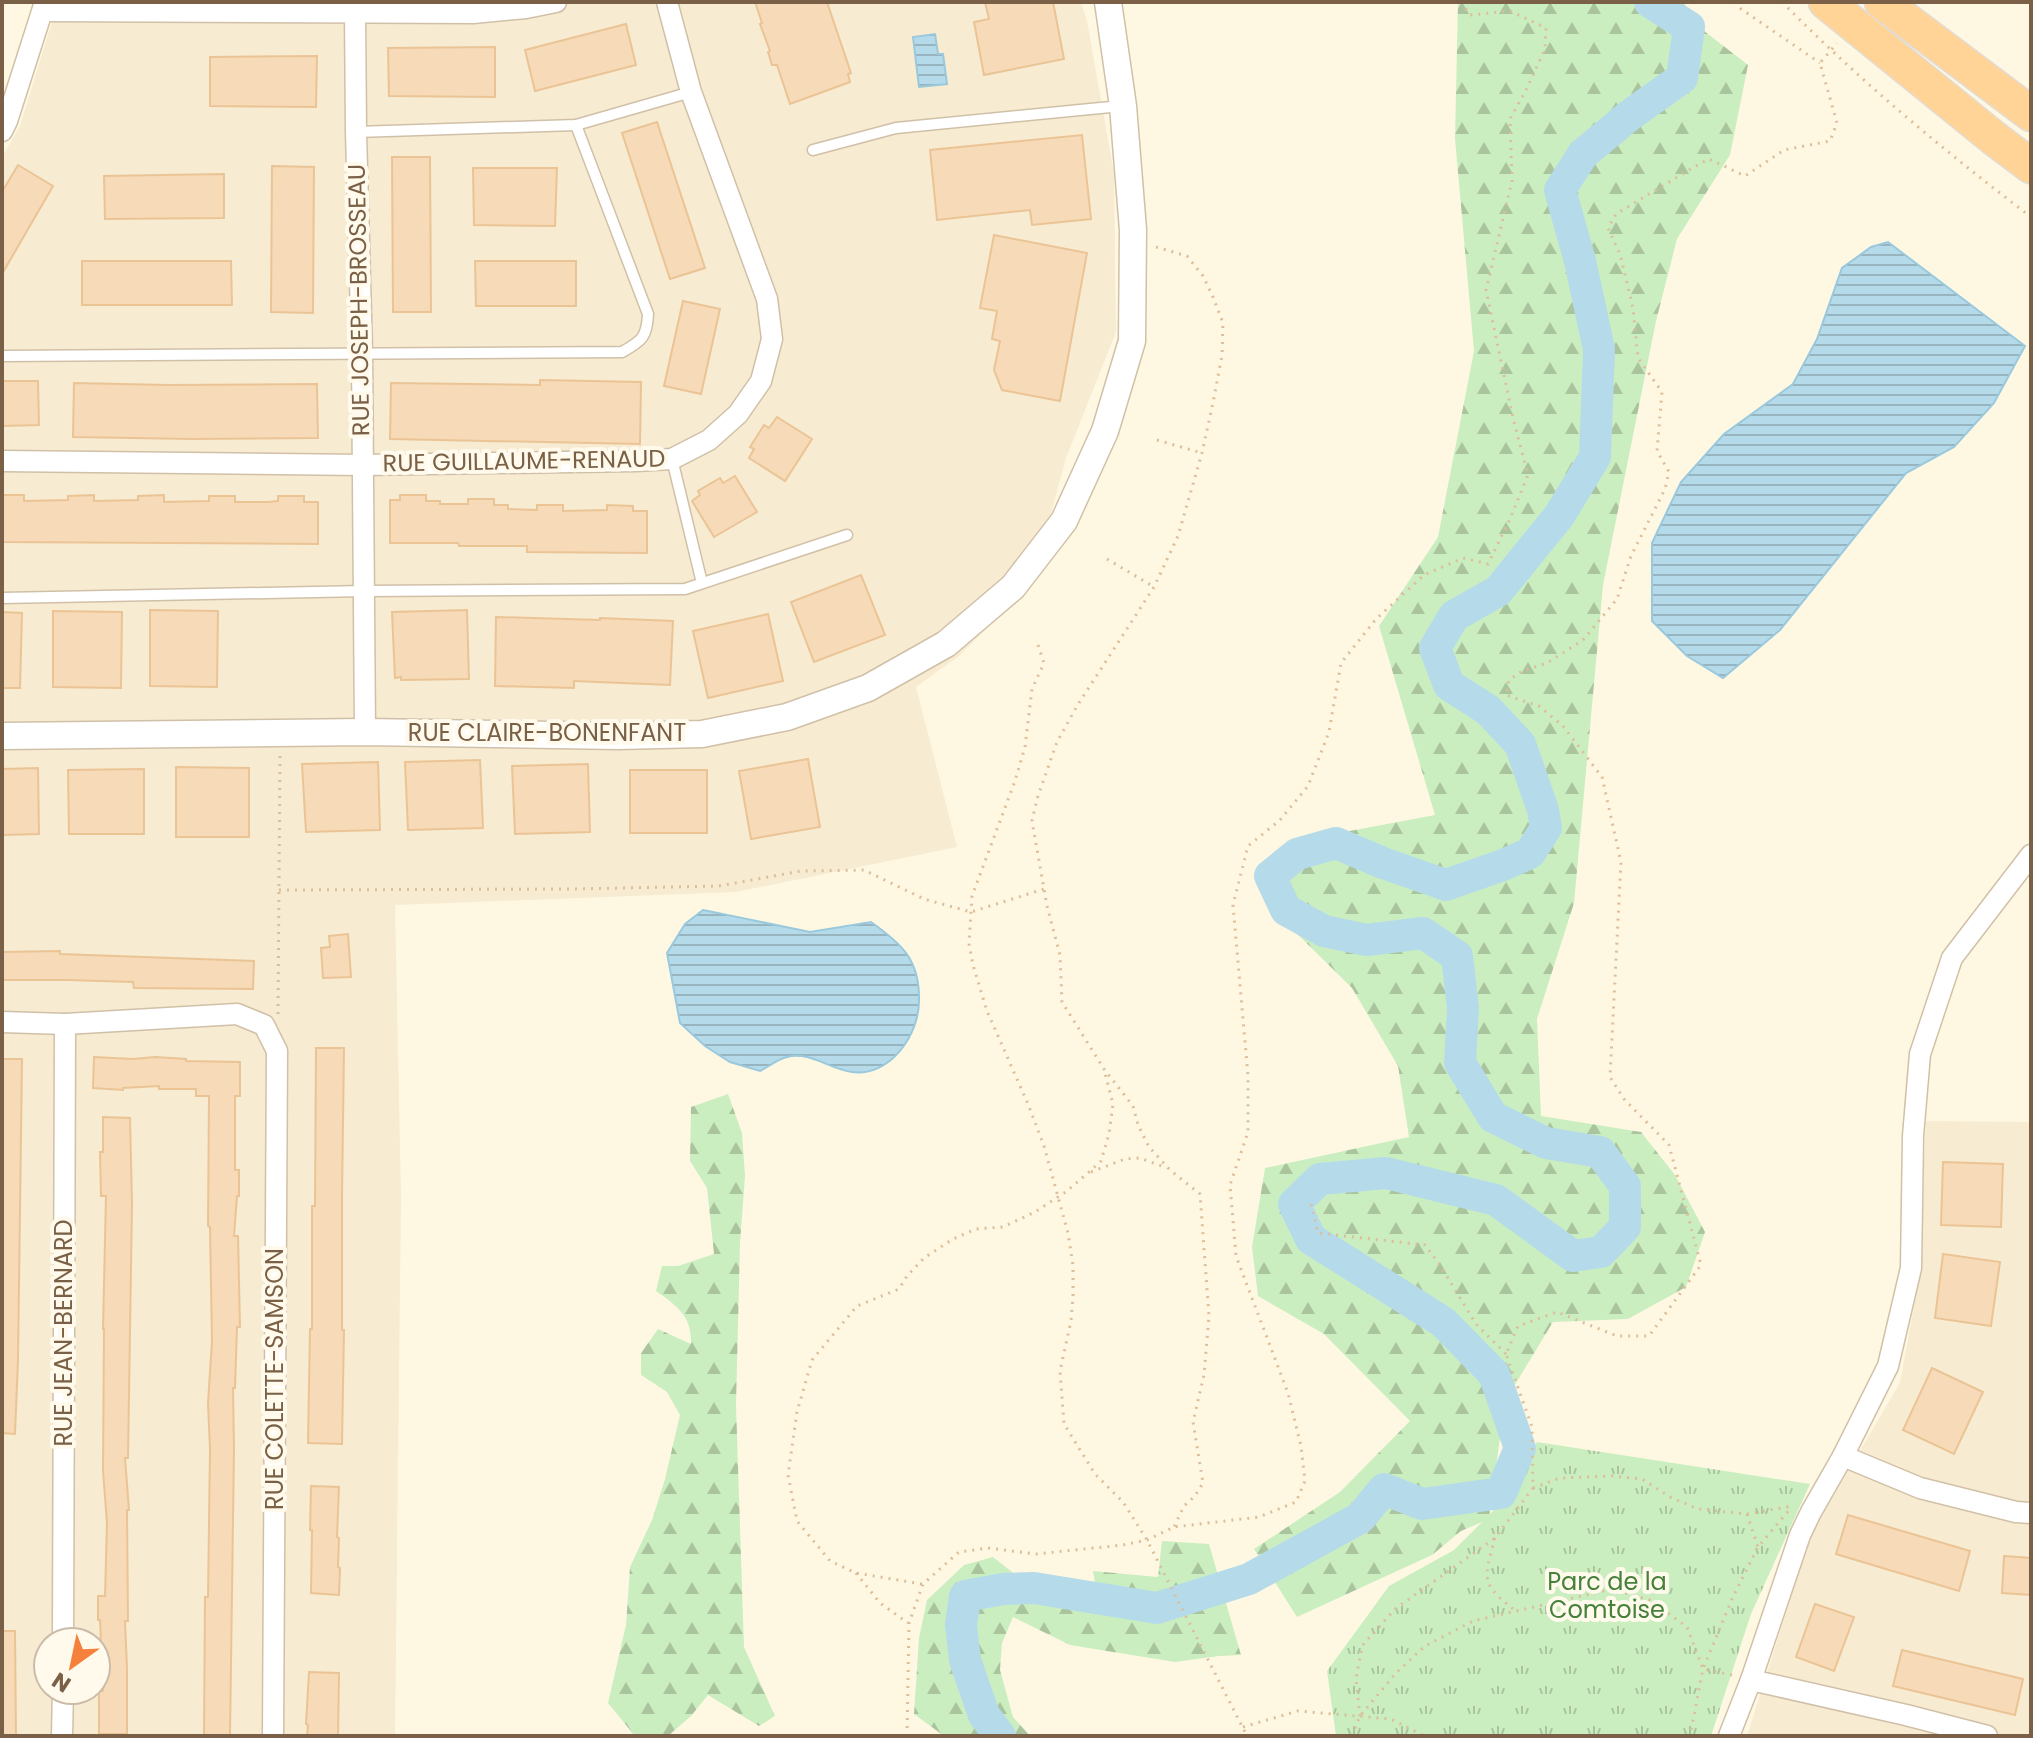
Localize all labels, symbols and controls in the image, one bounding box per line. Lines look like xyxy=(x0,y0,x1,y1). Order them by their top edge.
street label: RUE JOSEPH-BROSSEAU xyxy=(340,164,377,436)
street label: RUE GUILLAUME-RENAUD xyxy=(382,442,666,479)
street label: RUE CLAIRE-BONENFANT xyxy=(408,716,686,749)
street label: RUE JEAN-BERNARD xyxy=(47,1219,80,1447)
street label: RUE COLETTE-SAMSON xyxy=(258,1248,291,1510)
park label: Parc de la Comtoise xyxy=(1547,1565,1667,1626)
north arrow xyxy=(32,1626,112,1706)
text: N xyxy=(46,1665,77,1700)

